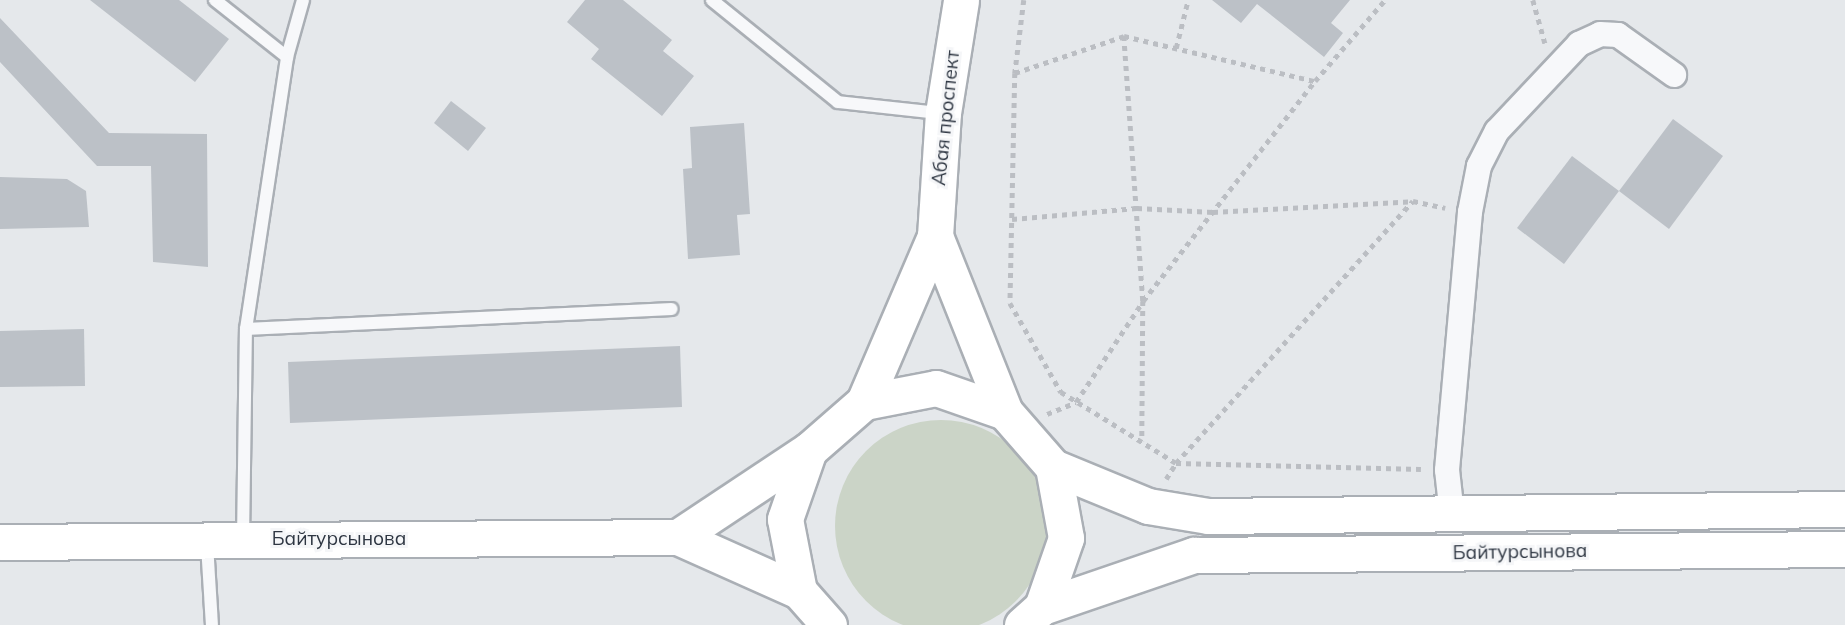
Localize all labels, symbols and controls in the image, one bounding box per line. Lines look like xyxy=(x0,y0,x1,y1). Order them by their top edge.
street label: Абая проспект xyxy=(928,49,964,187)
street label: Байтурсынова xyxy=(272,528,406,550)
street label: Байтурсынова xyxy=(1452,539,1588,565)

